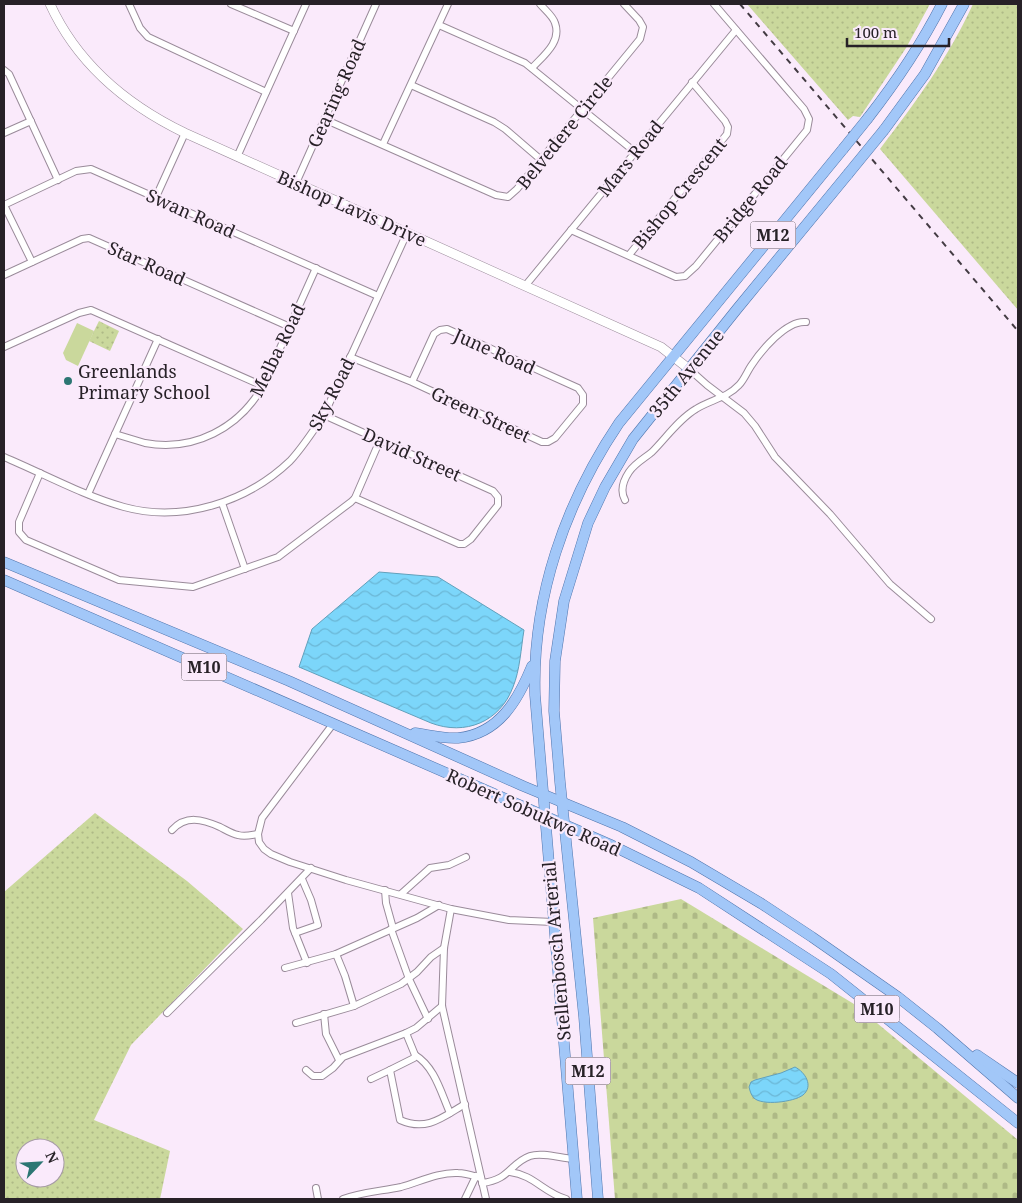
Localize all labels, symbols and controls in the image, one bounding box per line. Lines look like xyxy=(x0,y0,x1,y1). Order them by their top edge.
scale bar xyxy=(847,15,950,47)
text: 100 m xyxy=(854,22,897,42)
street label: Gearing Road xyxy=(301,35,371,151)
street label: Belvedere Circle xyxy=(511,70,617,194)
street label: Mars Road xyxy=(592,115,668,201)
street label: Bishop Crescent xyxy=(627,132,731,254)
street label: Bridge Road xyxy=(708,151,792,247)
street label: Bishop Lavis Drive xyxy=(274,164,430,252)
street label: Swan Road xyxy=(143,183,239,243)
road number: M12 xyxy=(750,222,796,248)
street label: Star Road xyxy=(104,235,190,291)
street label: Melba Road xyxy=(244,299,310,401)
street label: June Road xyxy=(449,322,540,380)
street label: 35th Avenue xyxy=(643,324,729,422)
street label: Sky Road xyxy=(302,354,360,434)
place label: Greenlands Primary School xyxy=(78,359,210,404)
marker: Greenlands Primary School xyxy=(62,375,74,387)
street label: Green Street xyxy=(427,380,535,448)
street label: David Street xyxy=(359,422,465,486)
road number: M10 xyxy=(182,654,226,680)
street label: Robert Sobukwe Road xyxy=(443,763,625,861)
street label: Stellenbosch Arterial xyxy=(536,860,576,1042)
road number: M10 xyxy=(854,996,900,1022)
road number: M12 xyxy=(566,1058,610,1084)
north arrow xyxy=(15,1138,65,1188)
text: N xyxy=(41,1148,63,1166)

